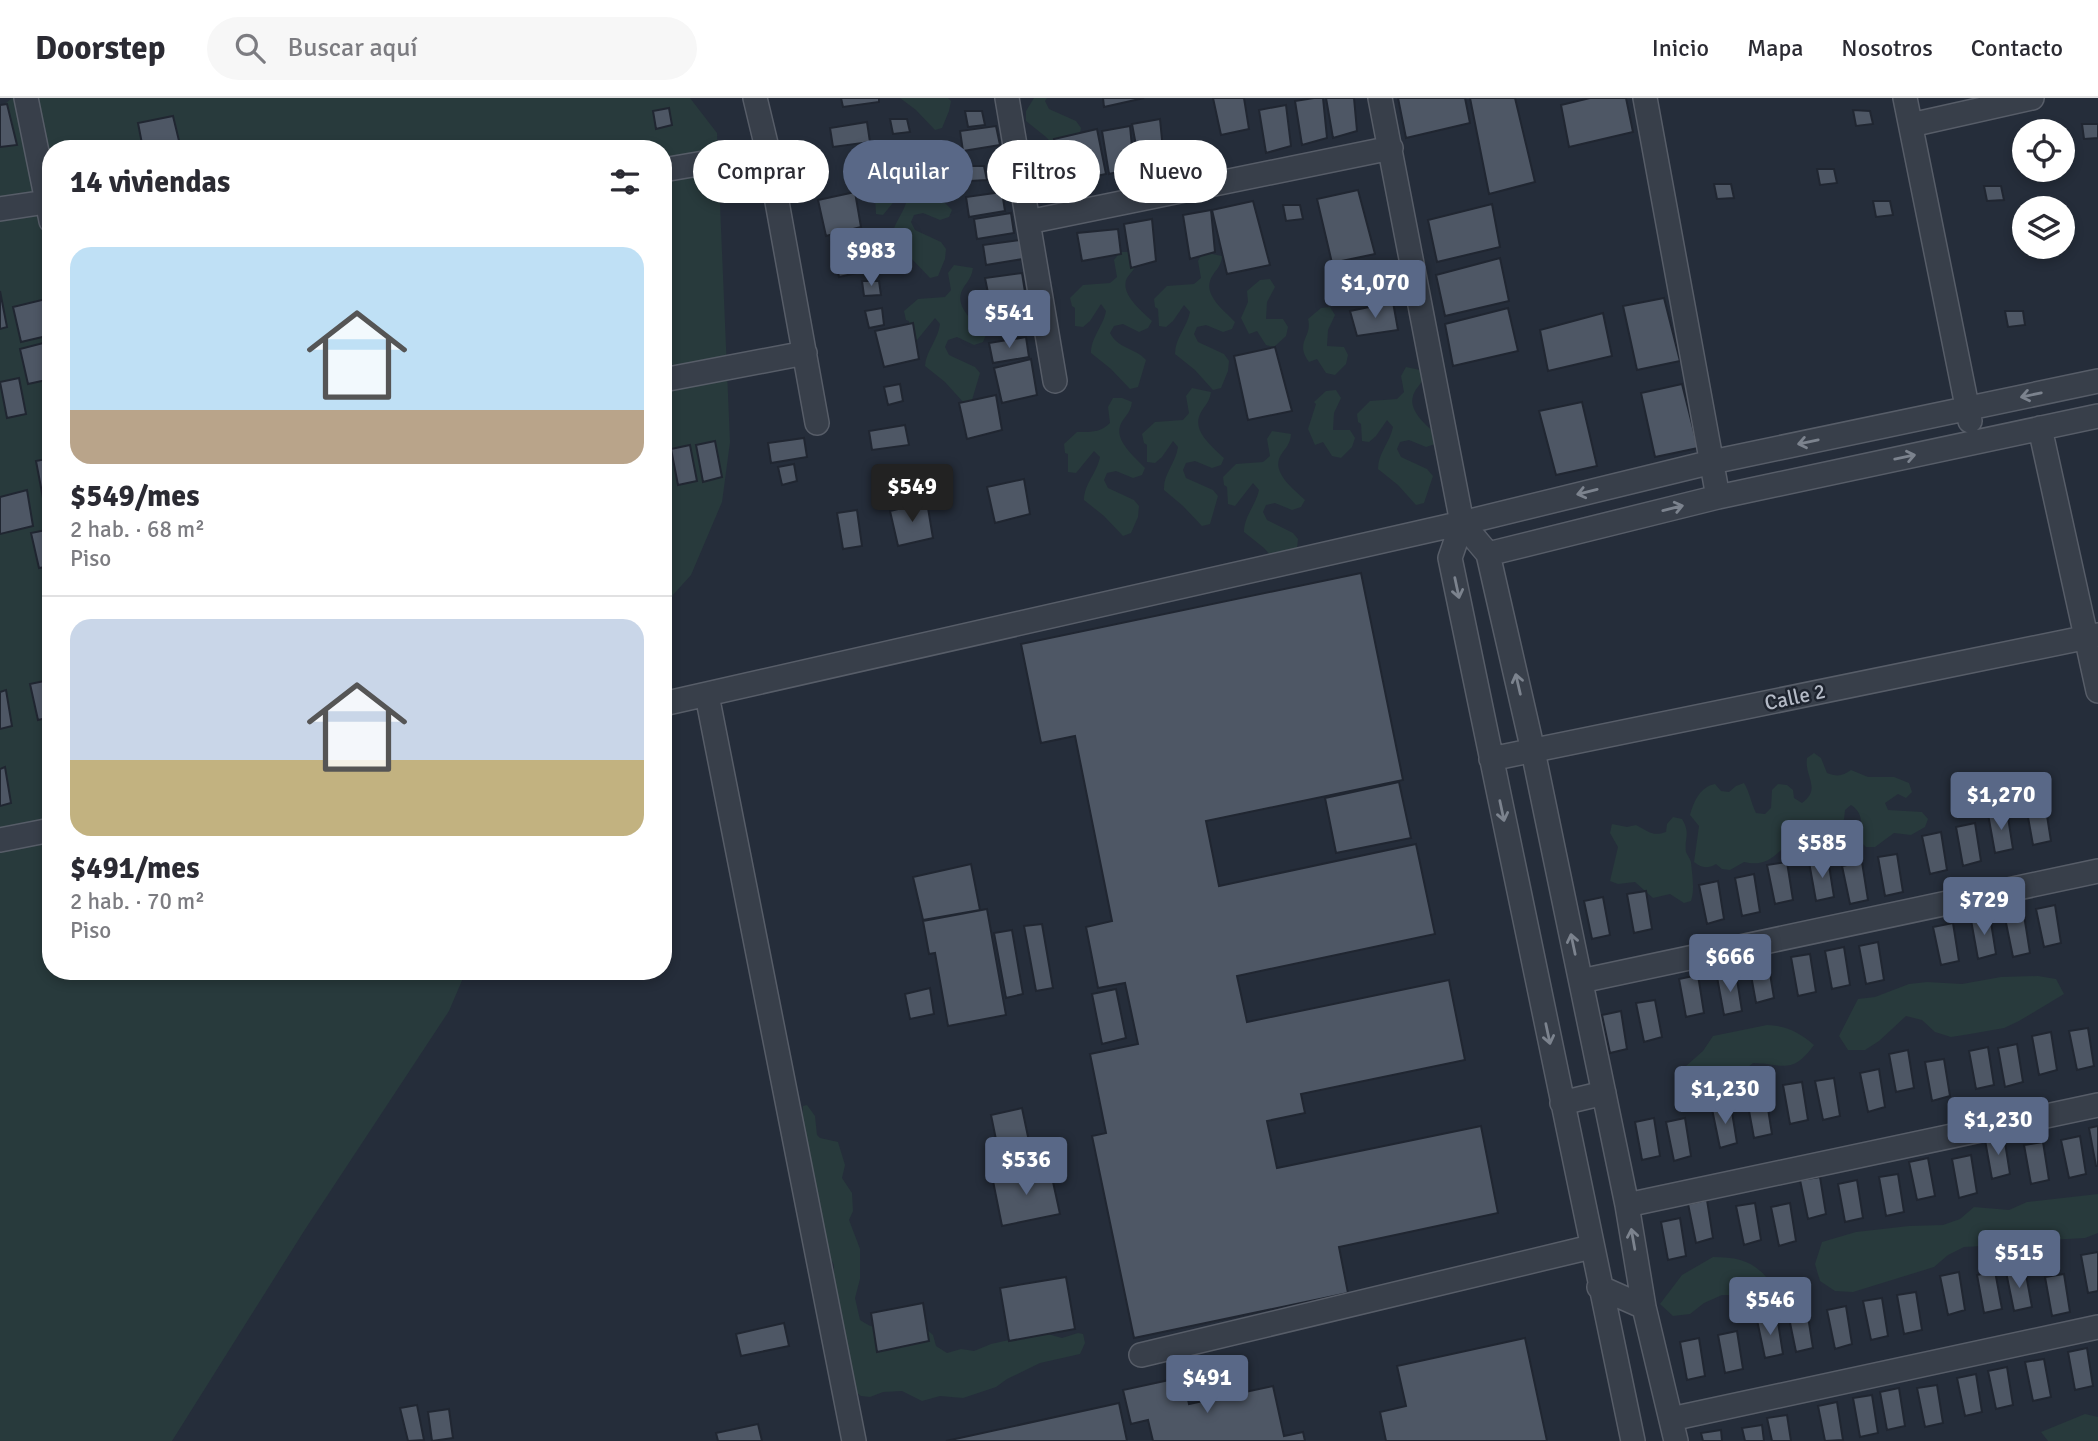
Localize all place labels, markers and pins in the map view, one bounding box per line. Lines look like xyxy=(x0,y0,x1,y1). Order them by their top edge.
pin: $983 xyxy=(830,228,912,288)
pin: $1,070 xyxy=(1318,260,1432,320)
pin: $541 xyxy=(968,290,1050,350)
pin: $549 xyxy=(871,464,953,524)
pin: $1,270 xyxy=(1944,772,2058,832)
pin: $585 xyxy=(1781,820,1863,880)
pin: $729 xyxy=(1943,878,2025,937)
pin: $666 xyxy=(1689,934,1771,994)
pin: $1,230 xyxy=(1668,1066,1782,1126)
pin: $1,230 xyxy=(1941,1098,2055,1157)
pin: $536 xyxy=(985,1138,1067,1197)
pin: $515 xyxy=(1978,1230,2060,1290)
pin: $546 xyxy=(1729,1278,1811,1337)
pin: $491 xyxy=(1166,1356,1248,1415)

